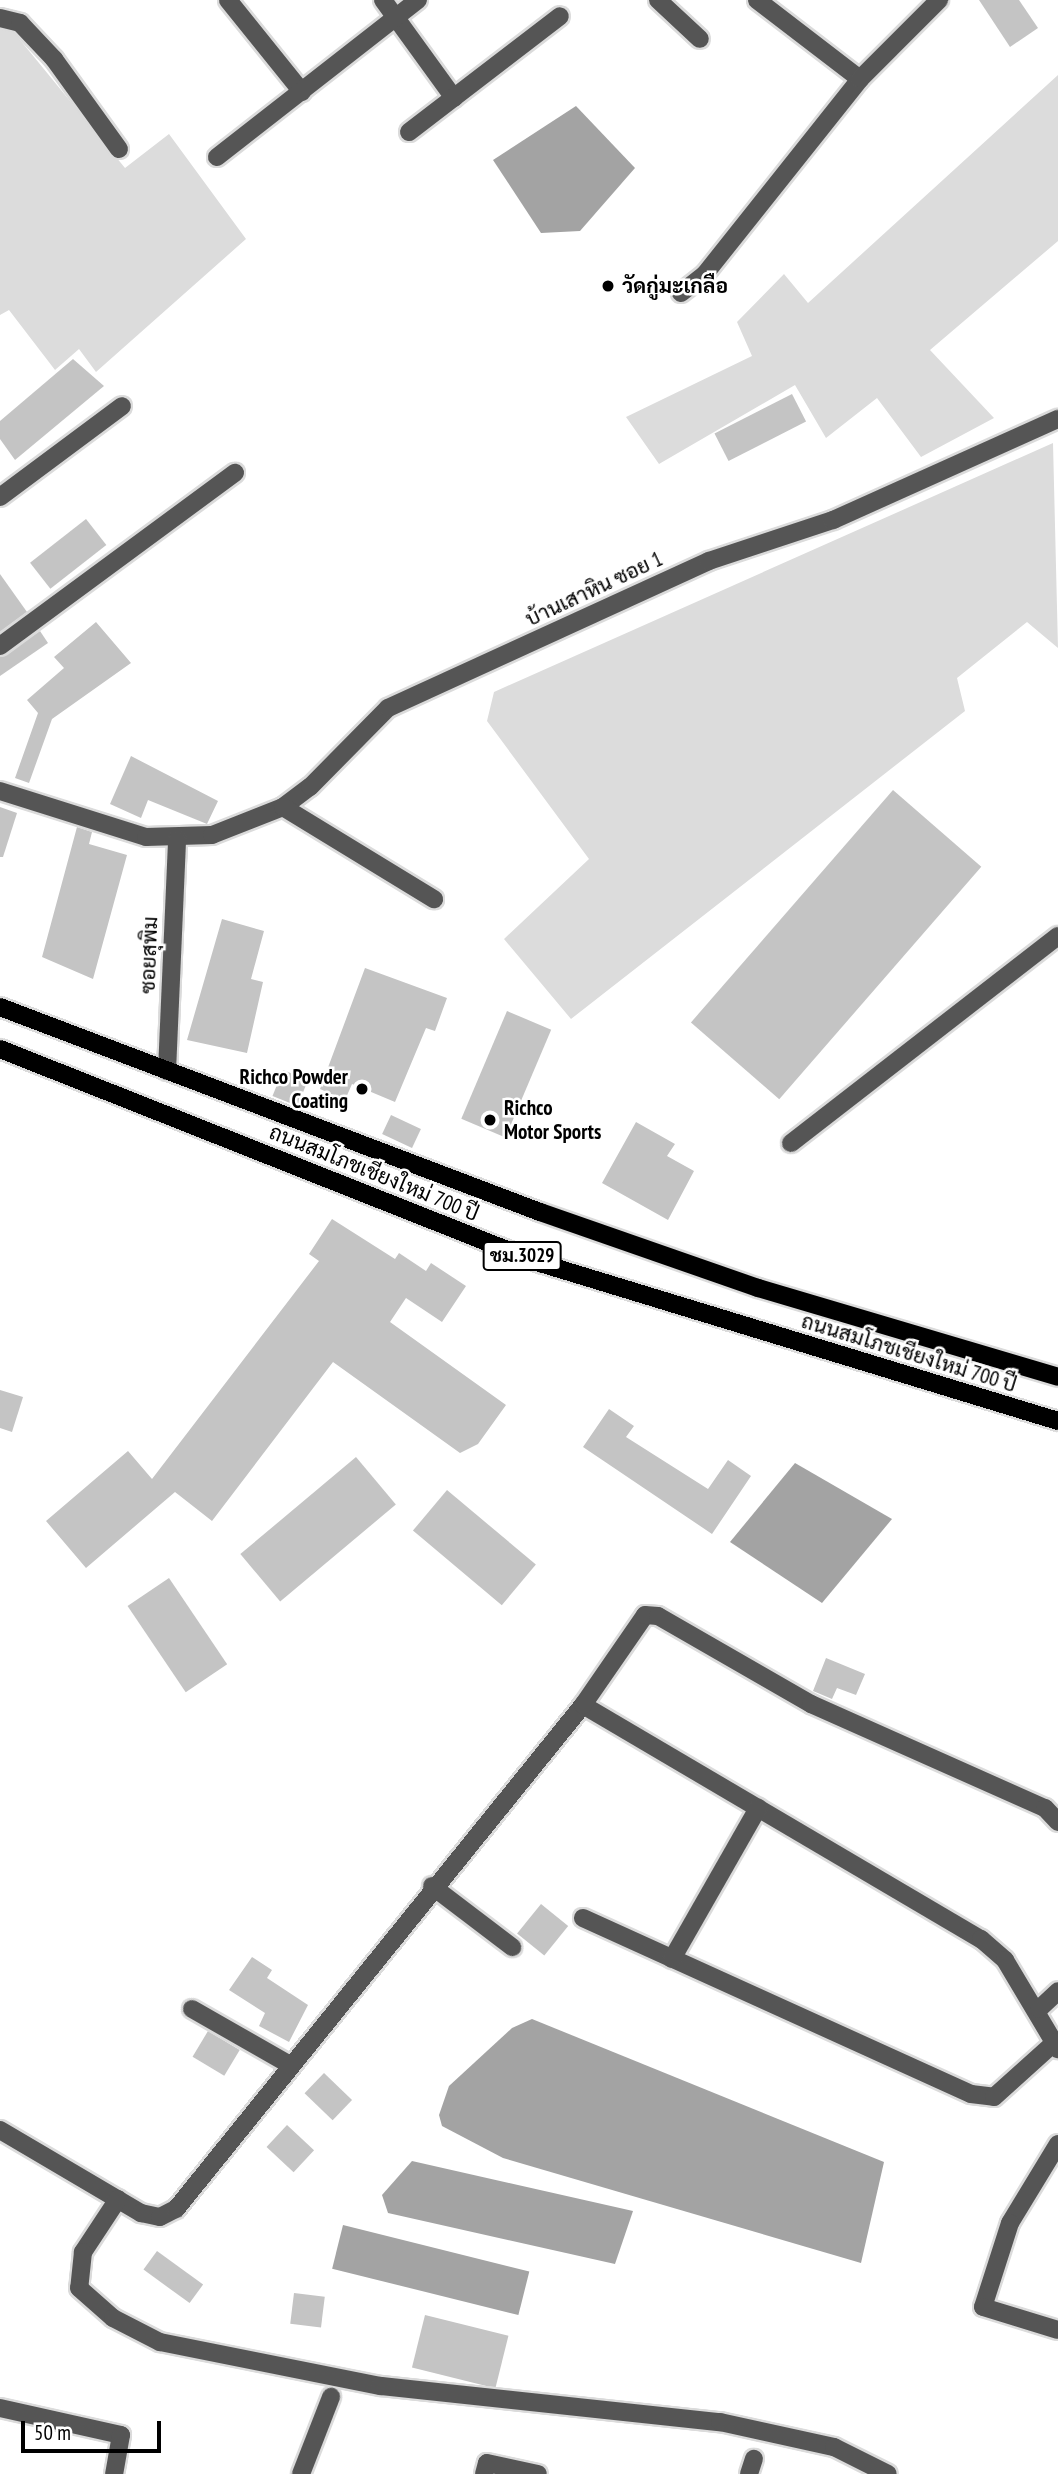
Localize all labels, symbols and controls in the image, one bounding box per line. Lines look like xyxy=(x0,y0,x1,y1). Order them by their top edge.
place label: วัดกู่มะเกลือ xyxy=(622,273,728,299)
marker: วัดกู่มะเกลือ xyxy=(600,278,616,294)
street label: บ้านเสาหิน ซอย 1 xyxy=(521,546,667,632)
street label: ซอยสุพิม xyxy=(135,916,163,994)
place label: Richco Powder Coating xyxy=(240,1064,348,1114)
marker: Richco Powder Coating xyxy=(354,1081,370,1097)
place label: Richco Motor Sports xyxy=(504,1095,601,1145)
marker: Richco Motor Sports xyxy=(482,1112,498,1128)
street label: ถนนสมโภชเชียงใหม่ 700 ปี xyxy=(266,1119,482,1227)
road number: ชม.3029 xyxy=(482,1240,562,1272)
street label: ถนนสมโภชเชียงใหม่ 700 ปี xyxy=(798,1308,1020,1398)
scale bar xyxy=(24,2408,164,2452)
text: 50 m xyxy=(34,2419,71,2446)

